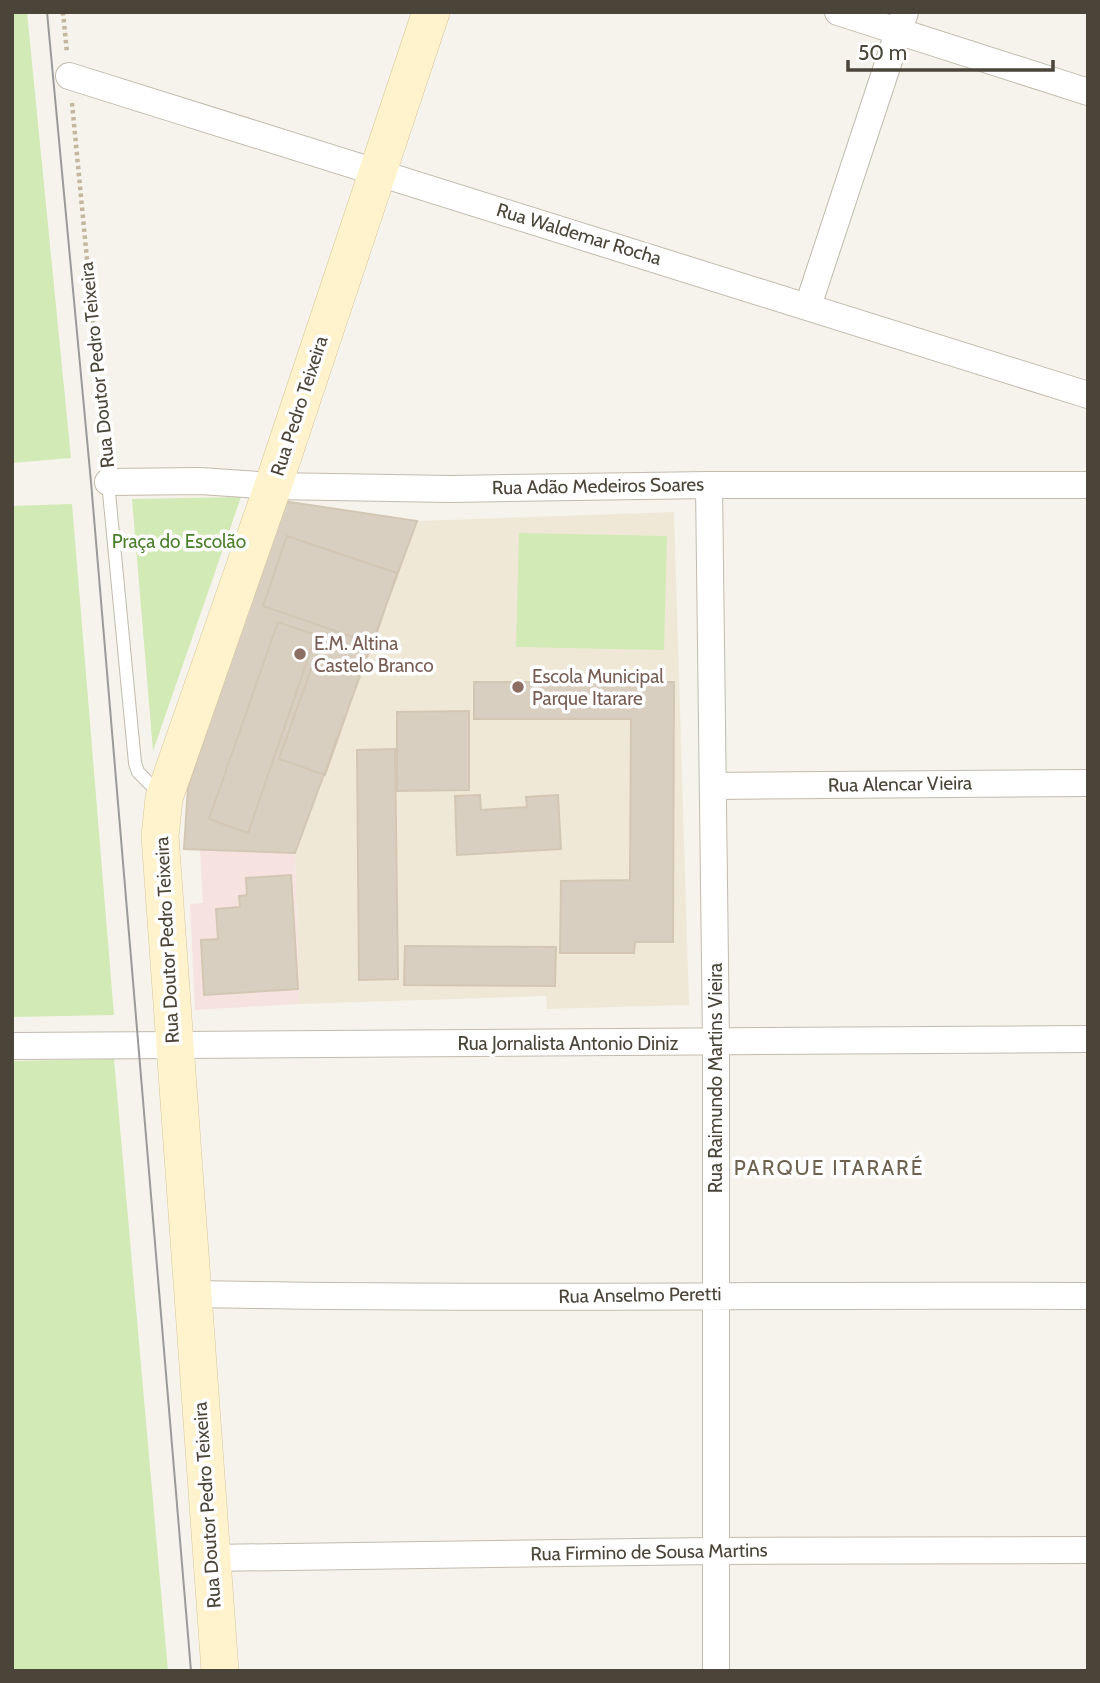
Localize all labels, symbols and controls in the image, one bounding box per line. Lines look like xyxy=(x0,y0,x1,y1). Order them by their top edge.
scale bar xyxy=(848,28,1053,72)
text: 50 m xyxy=(858,40,907,65)
street label: Rua Waldemar Rocha xyxy=(494,198,664,270)
street label: Rua Doutor Pedro Teixeira xyxy=(75,261,119,469)
street label: Rua Pedro Teixeira xyxy=(266,333,332,479)
street label: Rua Adão Medeiros Soares xyxy=(492,473,704,499)
park label: Praça do Escolão xyxy=(112,530,246,553)
place label: E.M. Altina Castelo Branco xyxy=(314,632,434,677)
marker: E.M. Altina Castelo Branco xyxy=(292,646,308,662)
place label: Escola Municipal Parque Itarare xyxy=(532,665,664,710)
marker: Escola Municipal Parque Itarare xyxy=(510,679,526,695)
street label: Rua Alencar Vieira xyxy=(828,771,972,797)
street label: Rua Doutor Pedro Teixeira xyxy=(150,836,184,1044)
street label: Rua Raimundo Martins Vieira xyxy=(704,963,727,1193)
street label: Rua Jornalista Antonio Diniz xyxy=(457,1032,679,1055)
district label: PARQUE ITARARÉ xyxy=(734,1155,924,1180)
street label: Rua Anselmo Peretti xyxy=(558,1282,722,1308)
street label: Rua Doutor Pedro Teixeira xyxy=(188,1401,226,1609)
street label: Rua Firmino de Sousa Martins xyxy=(530,1538,768,1566)

